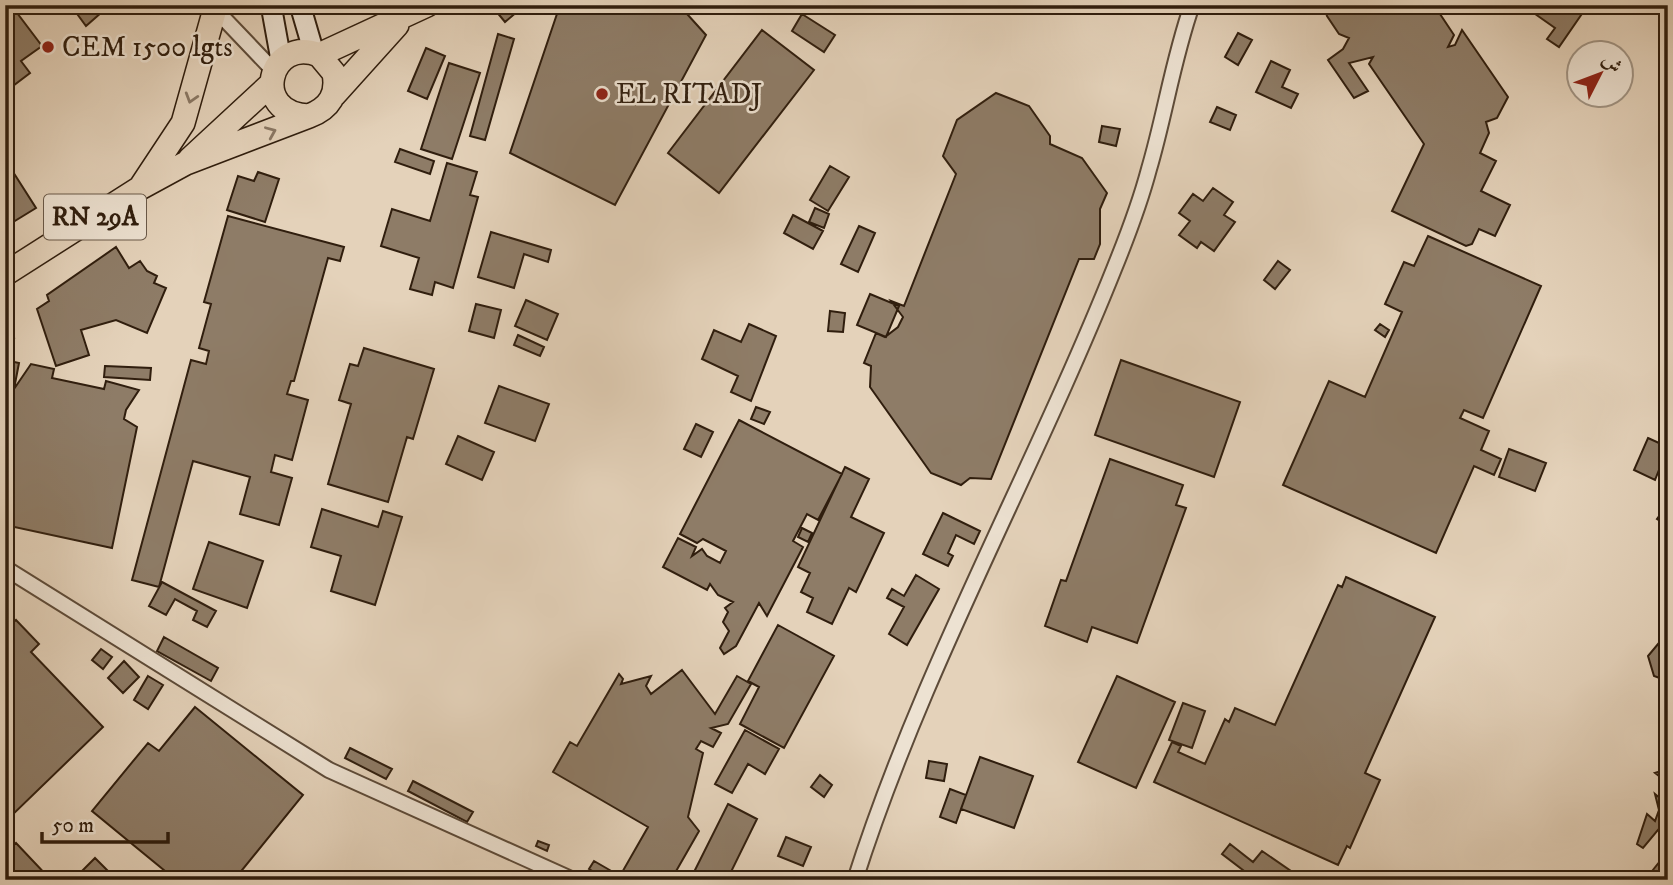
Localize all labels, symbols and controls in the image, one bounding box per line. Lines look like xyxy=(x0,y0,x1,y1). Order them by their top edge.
place label: CEM 1500 lgts xyxy=(62,30,233,65)
north arrow xyxy=(1564,38,1634,108)
marker: CEM 1500 lgts xyxy=(40,39,56,55)
text: ش xyxy=(1597,49,1626,78)
place label: EL RITADJ xyxy=(616,77,762,112)
marker: EL RITADJ xyxy=(594,86,610,102)
one-way arrow xyxy=(184,92,199,104)
one-way arrow xyxy=(264,127,276,141)
road number: RN 29A xyxy=(44,194,146,240)
scale bar xyxy=(42,801,168,845)
text: 50 m xyxy=(52,813,94,839)

